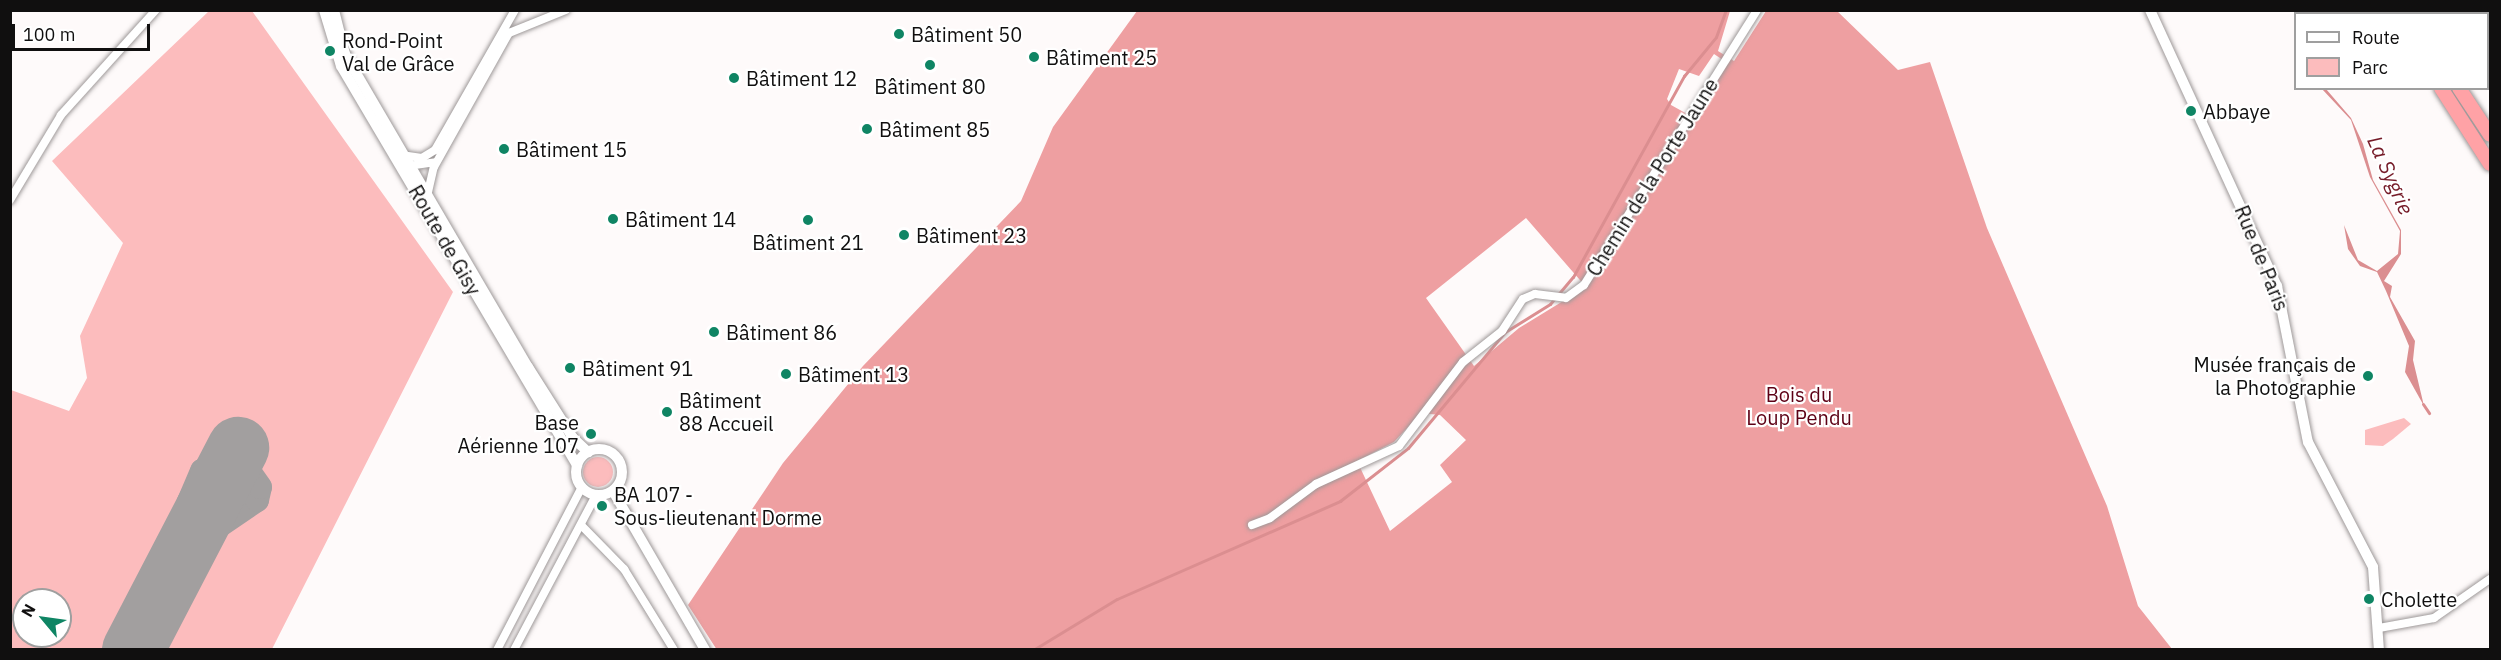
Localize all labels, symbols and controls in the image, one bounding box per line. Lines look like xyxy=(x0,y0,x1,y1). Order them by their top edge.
scale bar xyxy=(15,12,153,50)
legend xyxy=(2294,12,2489,90)
place label: Bâtiment 50 xyxy=(911,22,1022,46)
text: 100 m xyxy=(23,23,75,46)
text: Route xyxy=(2352,26,2400,49)
marker: Bâtiment 50 xyxy=(892,27,906,41)
place label: Rond-Point Val de Grâce xyxy=(342,28,454,75)
marker: Rond-Point Val de Grâce xyxy=(323,44,337,58)
place label: Bâtiment 25 xyxy=(1046,45,1157,69)
marker: Bâtiment 25 xyxy=(1027,50,1041,64)
text: Parc xyxy=(2352,56,2388,79)
marker: Bâtiment 80 xyxy=(923,58,937,72)
place label: Bâtiment 12 xyxy=(746,66,857,90)
marker: Bâtiment 12 xyxy=(727,71,741,85)
place label: Bâtiment 80 xyxy=(874,74,986,98)
street label: Chemin de la Porte Jaune xyxy=(1581,74,1723,280)
place label: Abbaye xyxy=(2203,99,2270,123)
marker: Abbaye xyxy=(2184,104,2198,118)
place label: Bâtiment 85 xyxy=(879,117,990,141)
marker: Bâtiment 85 xyxy=(860,122,874,136)
water label: La Sygrie xyxy=(2363,132,2419,218)
place label: Bâtiment 15 xyxy=(516,137,627,161)
marker: Bâtiment 15 xyxy=(497,142,511,156)
street label: Route de Gisy xyxy=(404,181,486,299)
street label: Rue de Paris xyxy=(2230,202,2294,314)
place label: Bâtiment 14 xyxy=(625,207,736,231)
marker: Bâtiment 14 xyxy=(606,212,620,226)
marker: Bâtiment 21 xyxy=(801,213,815,227)
place label: Bâtiment 23 xyxy=(916,223,1027,247)
marker: Bâtiment 23 xyxy=(897,228,911,242)
place label: Bâtiment 21 xyxy=(752,230,864,254)
place label: Bâtiment 86 xyxy=(726,320,837,344)
marker: Bâtiment 86 xyxy=(707,325,721,339)
place label: Musée français de la Photographie xyxy=(2193,352,2356,399)
place label: Bâtiment 91 xyxy=(582,356,693,380)
marker: Bâtiment 91 xyxy=(563,361,577,375)
place label: Bâtiment 13 xyxy=(798,362,909,386)
marker: Bâtiment 13 xyxy=(779,367,793,381)
marker: Musée français de la Photographie xyxy=(2361,369,2375,383)
park label: Bois du Loup Pendu xyxy=(1746,383,1852,430)
place label: Bâtiment 88 Accueil xyxy=(679,388,773,435)
marker: Bâtiment 88 Accueil xyxy=(660,405,674,419)
place label: Base Aérienne 107 xyxy=(457,410,579,457)
marker: Base Aérienne 107 xyxy=(584,427,598,441)
place label: BA 107 - Sous-lieutenant Dorme xyxy=(614,482,822,529)
marker: BA 107 - Sous-lieutenant Dorme xyxy=(595,499,609,513)
place label: Cholette xyxy=(2381,587,2457,611)
north arrow xyxy=(12,588,72,648)
marker: Cholette xyxy=(2362,592,2376,606)
text: N xyxy=(16,600,40,620)

